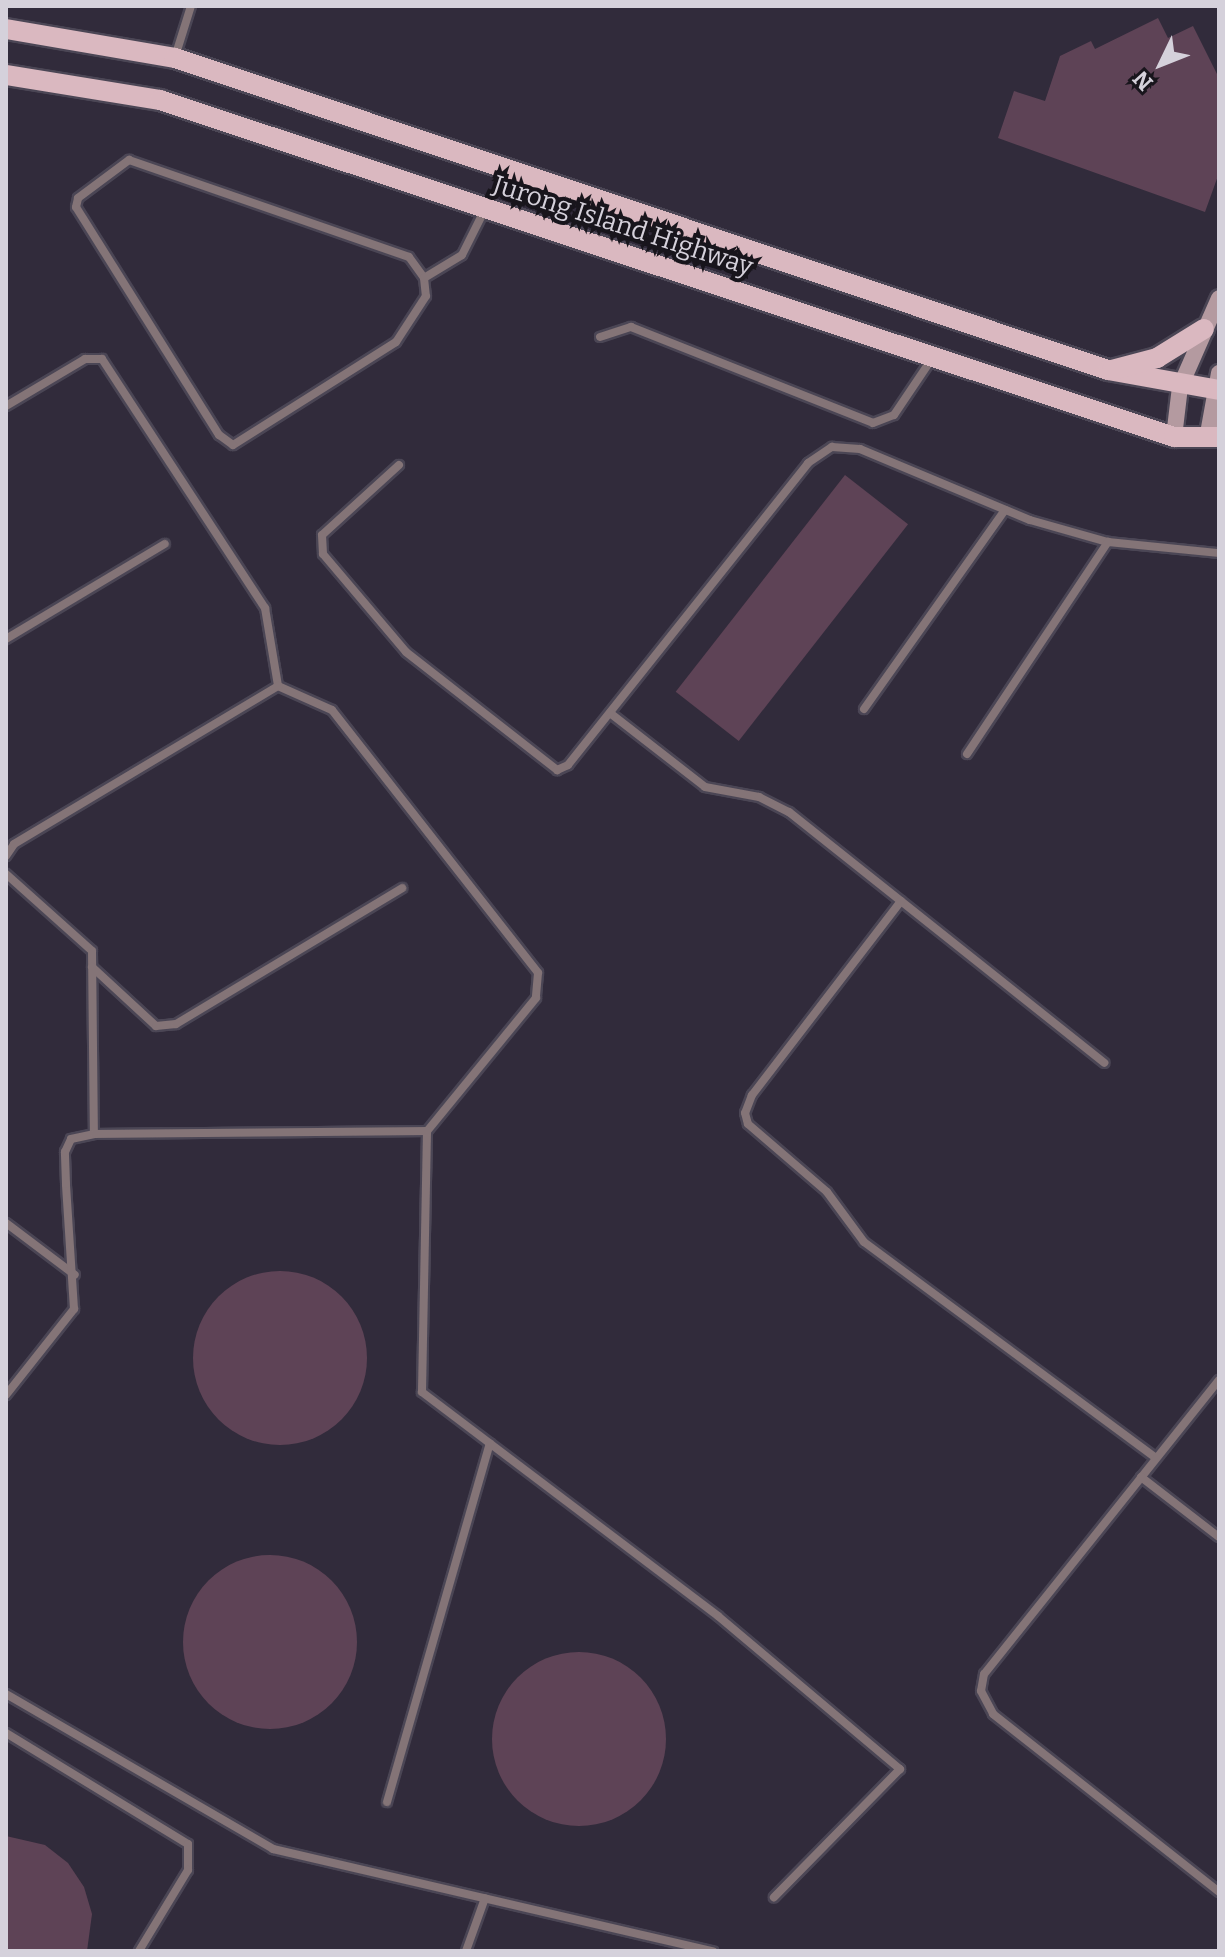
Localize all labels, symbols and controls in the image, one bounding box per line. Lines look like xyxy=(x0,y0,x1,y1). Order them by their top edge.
north arrow xyxy=(1121,24,1201,104)
text: N xyxy=(1127,65,1159,96)
street label: Jurong Island Highway xyxy=(489,169,757,283)

